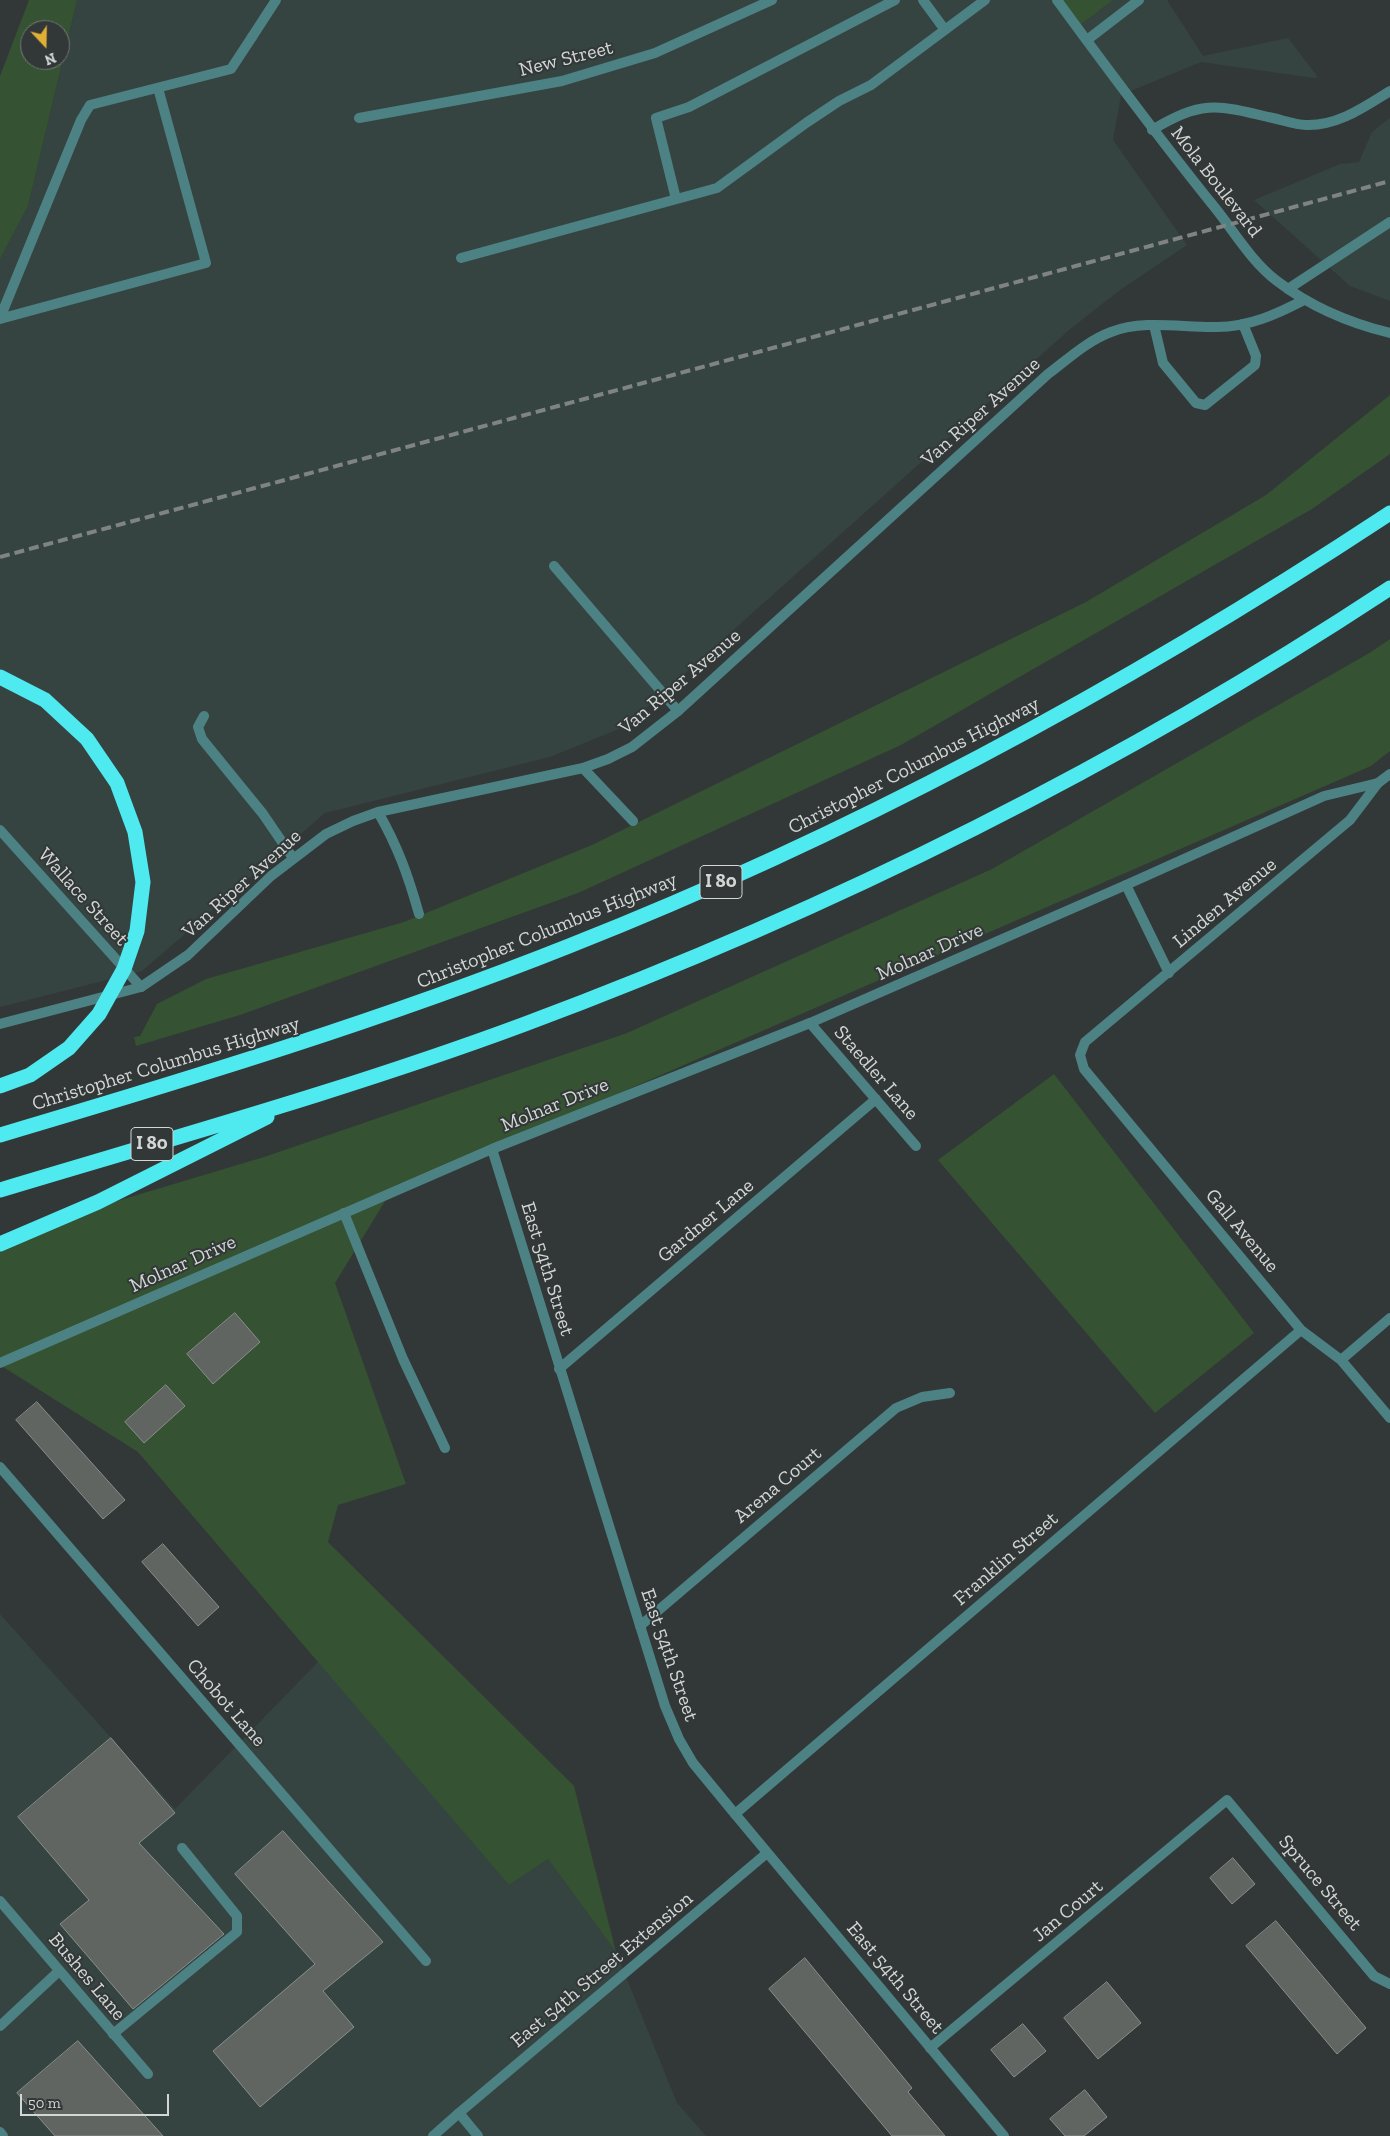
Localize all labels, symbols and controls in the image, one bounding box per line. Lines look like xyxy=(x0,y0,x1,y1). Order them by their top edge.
north arrow xyxy=(20,20,70,70)
street label: New Street xyxy=(516,36,616,82)
text: N xyxy=(42,49,58,68)
street label: Mola Boulevard xyxy=(1165,122,1267,242)
street label: Van Riper Avenue xyxy=(916,352,1046,472)
street label: Van Riper Avenue xyxy=(614,624,746,740)
street label: Christopher Columbus Highway xyxy=(784,692,1044,840)
street label: Van Riper Avenue xyxy=(177,824,307,944)
street label: Wallace Street xyxy=(33,843,133,951)
street label: Linden Avenue xyxy=(1168,853,1282,953)
road number: I 80 xyxy=(700,866,742,899)
street label: Christopher Columbus Highway xyxy=(413,868,681,994)
street label: Molnar Drive xyxy=(873,918,987,986)
street label: Christopher Columbus Highway xyxy=(29,1012,303,1116)
street label: Staedler Lane xyxy=(828,1021,924,1125)
street label: Molnar Drive xyxy=(498,1073,612,1137)
road number: I 80 xyxy=(131,1128,173,1160)
street label: Gardner Lane xyxy=(653,1174,759,1268)
street label: Gall Avenue xyxy=(1200,1184,1284,1278)
street label: East 54th Street xyxy=(515,1199,579,1339)
street label: Molnar Drive xyxy=(126,1230,240,1298)
street label: Arena Court xyxy=(729,1442,827,1528)
street label: Franklin Street xyxy=(949,1507,1063,1611)
street label: East 54th Street xyxy=(635,1585,703,1725)
street label: Chobot Lane xyxy=(181,1654,271,1752)
street label: Spruce Street xyxy=(1273,1830,1367,1936)
street label: Jan Court xyxy=(1028,1875,1108,1947)
street label: East 54th Street Extension xyxy=(506,1887,698,2053)
street label: East 54th Street xyxy=(841,1917,949,2039)
street label: Bushes Lane xyxy=(43,1928,131,2026)
scale bar xyxy=(22,2084,171,2116)
text: 50 m xyxy=(28,2094,61,2112)

